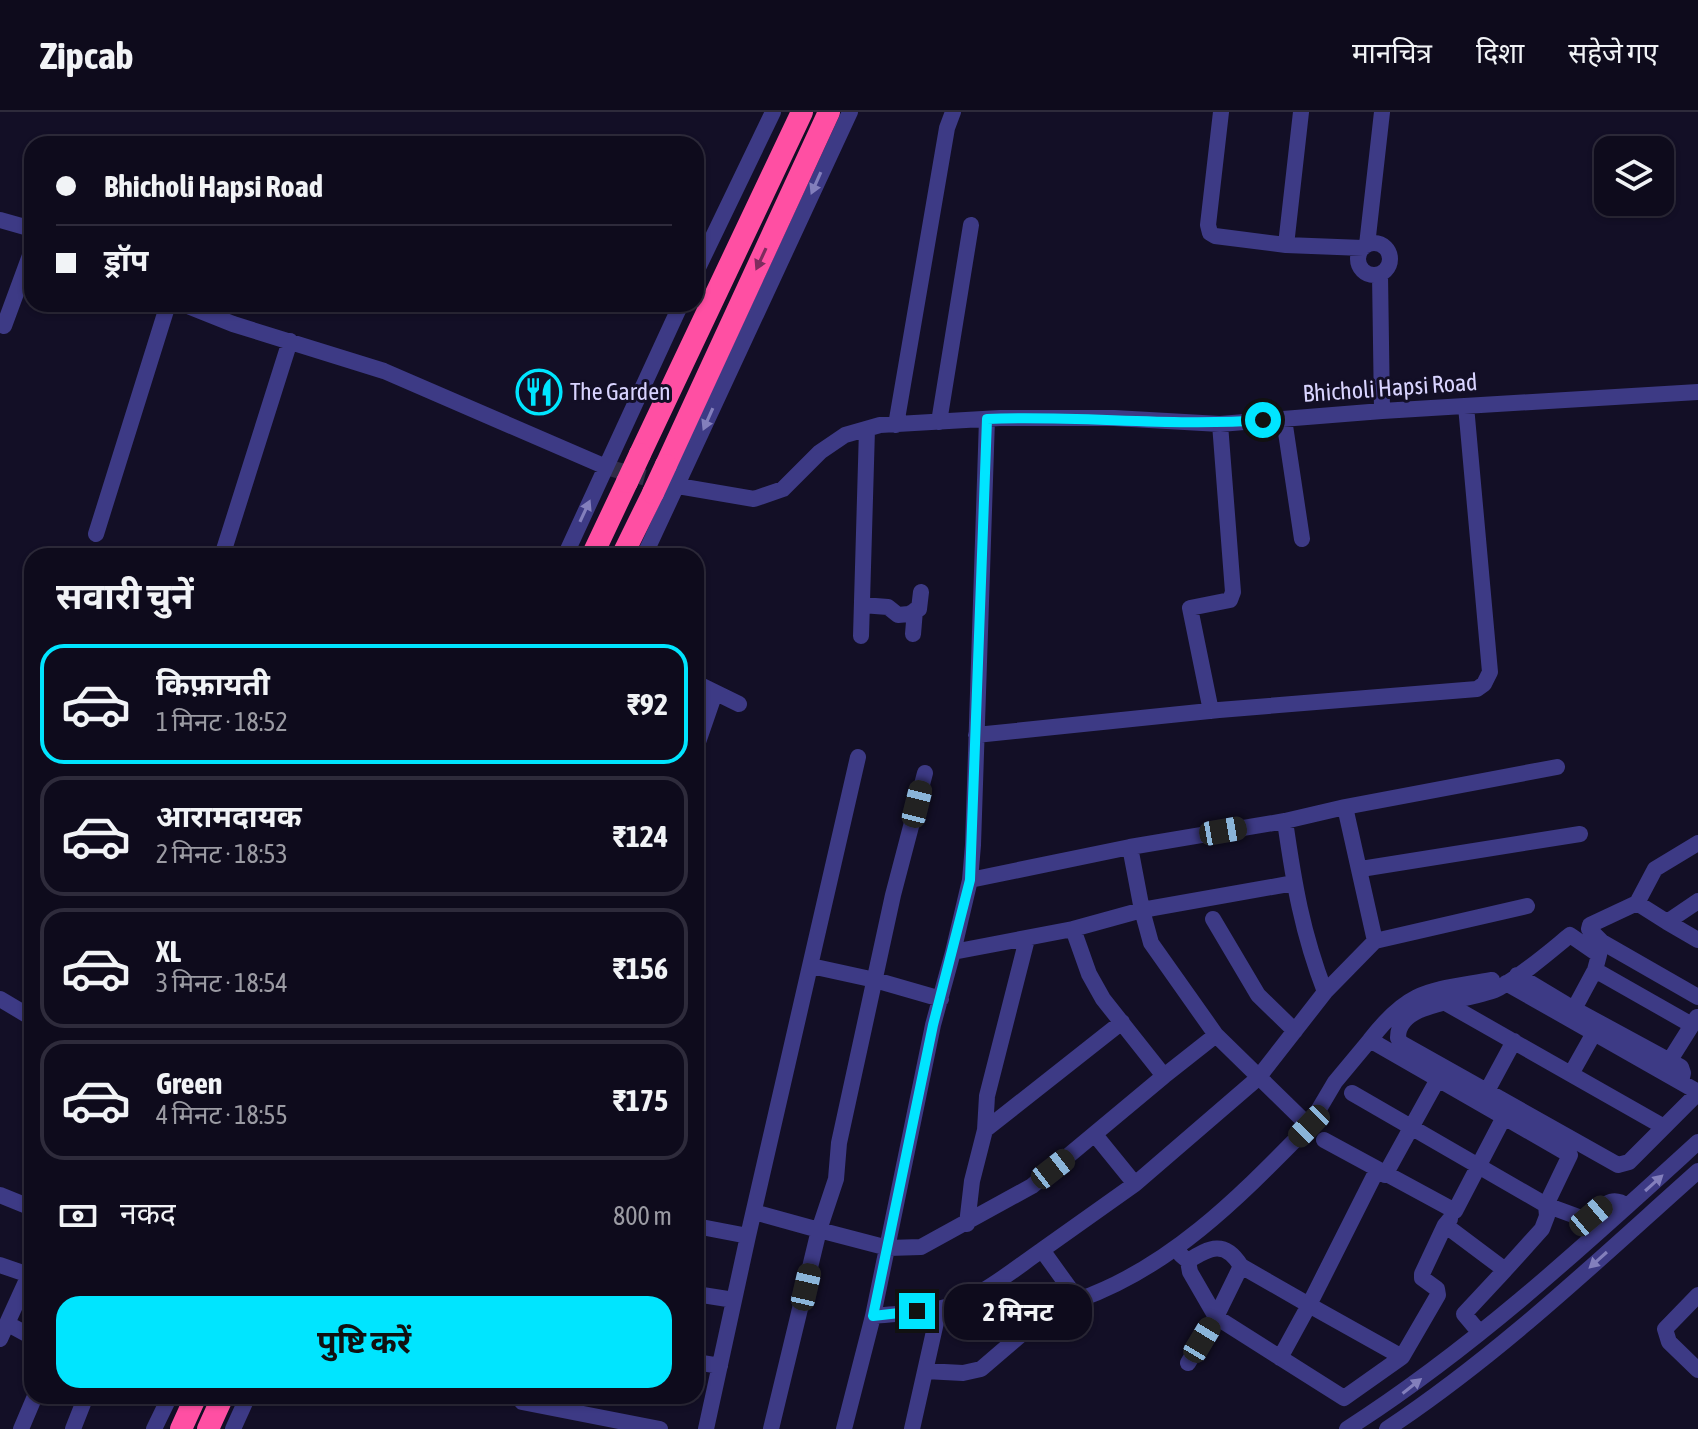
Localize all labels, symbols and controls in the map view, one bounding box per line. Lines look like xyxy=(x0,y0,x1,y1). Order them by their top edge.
text: Zipcab xyxy=(40,34,134,77)
text: मानचित्र xyxy=(1352,37,1432,69)
text: दिशा xyxy=(1476,37,1524,69)
text: सहेजे गए xyxy=(1568,37,1658,69)
map controls xyxy=(1594,136,1674,216)
button: layers xyxy=(1594,136,1674,216)
text: Bhicholi Hapsi Road xyxy=(104,169,323,203)
one-way arrow xyxy=(809,171,823,194)
text: ड्रॉप xyxy=(104,243,148,277)
one-way arrow xyxy=(754,247,768,271)
restaurant icon: The Garden xyxy=(515,368,563,416)
street label: Bhicholi Hapsi Road xyxy=(1302,368,1478,407)
place label: The Garden xyxy=(570,378,671,405)
route start xyxy=(1245,402,1281,438)
one-way arrow xyxy=(702,407,715,431)
one-way arrow xyxy=(579,500,592,523)
text: सवारी चुनें xyxy=(56,575,193,617)
text: किफ़ायती xyxy=(156,667,270,701)
icon: car xyxy=(60,668,132,740)
text: ₹92 xyxy=(627,687,668,721)
text: 1 मिनट · 18:52 xyxy=(156,707,288,737)
car xyxy=(900,778,934,830)
text: आरामदायक xyxy=(156,799,302,833)
icon: car xyxy=(60,800,132,872)
car xyxy=(1197,815,1249,847)
text: ₹124 xyxy=(613,819,668,853)
text: 2 मिनट · 18:53 xyxy=(156,839,288,869)
icon: car xyxy=(60,932,132,1004)
text: XL xyxy=(156,934,181,968)
text: ₹156 xyxy=(613,951,668,985)
text: 3 मिनट · 18:54 xyxy=(156,968,288,998)
icon: car xyxy=(60,1064,132,1136)
text: Green xyxy=(156,1066,222,1100)
text: ₹175 xyxy=(613,1083,668,1117)
text: 4 मिनट · 18:55 xyxy=(156,1100,288,1130)
car xyxy=(1284,1100,1334,1152)
car xyxy=(1027,1145,1079,1193)
one-way arrow xyxy=(1644,1174,1663,1192)
car xyxy=(1565,1191,1617,1241)
icon: cash xyxy=(56,1194,100,1238)
text: नकद xyxy=(120,1196,176,1230)
text: 800 m xyxy=(613,1201,672,1231)
one-way arrow xyxy=(1588,1251,1608,1269)
car xyxy=(789,1261,823,1313)
callout: 2 मिनट xyxy=(945,1283,1093,1339)
route end xyxy=(899,1293,935,1329)
button: पुष्टि करें xyxy=(56,1296,672,1388)
text: 2 मिनट xyxy=(983,1297,1053,1327)
car xyxy=(1179,1313,1225,1367)
one-way arrow xyxy=(1402,1378,1422,1394)

